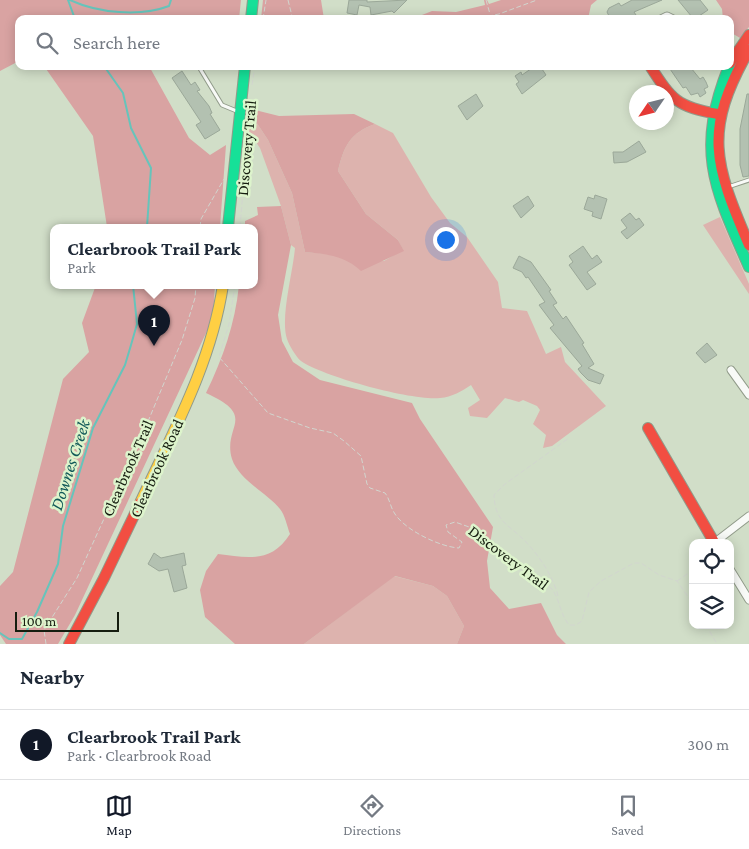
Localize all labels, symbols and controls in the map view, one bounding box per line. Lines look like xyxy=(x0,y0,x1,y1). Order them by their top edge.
search box xyxy=(15,15,734,70)
icon: search xyxy=(33,29,61,57)
text: Search here xyxy=(73,32,160,53)
north arrow xyxy=(629,85,674,130)
street label: Discovery Trail xyxy=(234,100,260,197)
popup xyxy=(50,224,258,289)
your location xyxy=(433,227,459,253)
text: Clearbrook Trail Park xyxy=(67,238,241,259)
text: Park xyxy=(67,259,96,276)
pin: 1 xyxy=(138,305,170,346)
water label: Downes Creek xyxy=(46,416,94,513)
street label: Clearbrook Road xyxy=(126,416,187,520)
street label: Clearbrook Trail xyxy=(99,417,156,519)
street label: Discovery Trail xyxy=(465,522,552,594)
map controls xyxy=(689,539,734,629)
button: locate xyxy=(689,539,734,584)
button: layers xyxy=(689,584,734,629)
scale bar xyxy=(15,609,119,632)
text: 100 m xyxy=(22,613,56,629)
text: Nearby xyxy=(20,665,84,689)
text: Clearbrook Trail Park xyxy=(67,726,241,747)
text: 1 xyxy=(33,736,39,753)
text: 300 m xyxy=(687,736,729,753)
text: Park · Clearbrook Road xyxy=(67,747,211,764)
tab: Map xyxy=(105,792,133,838)
tab: Directions xyxy=(343,792,401,838)
tab: Saved xyxy=(611,792,644,838)

